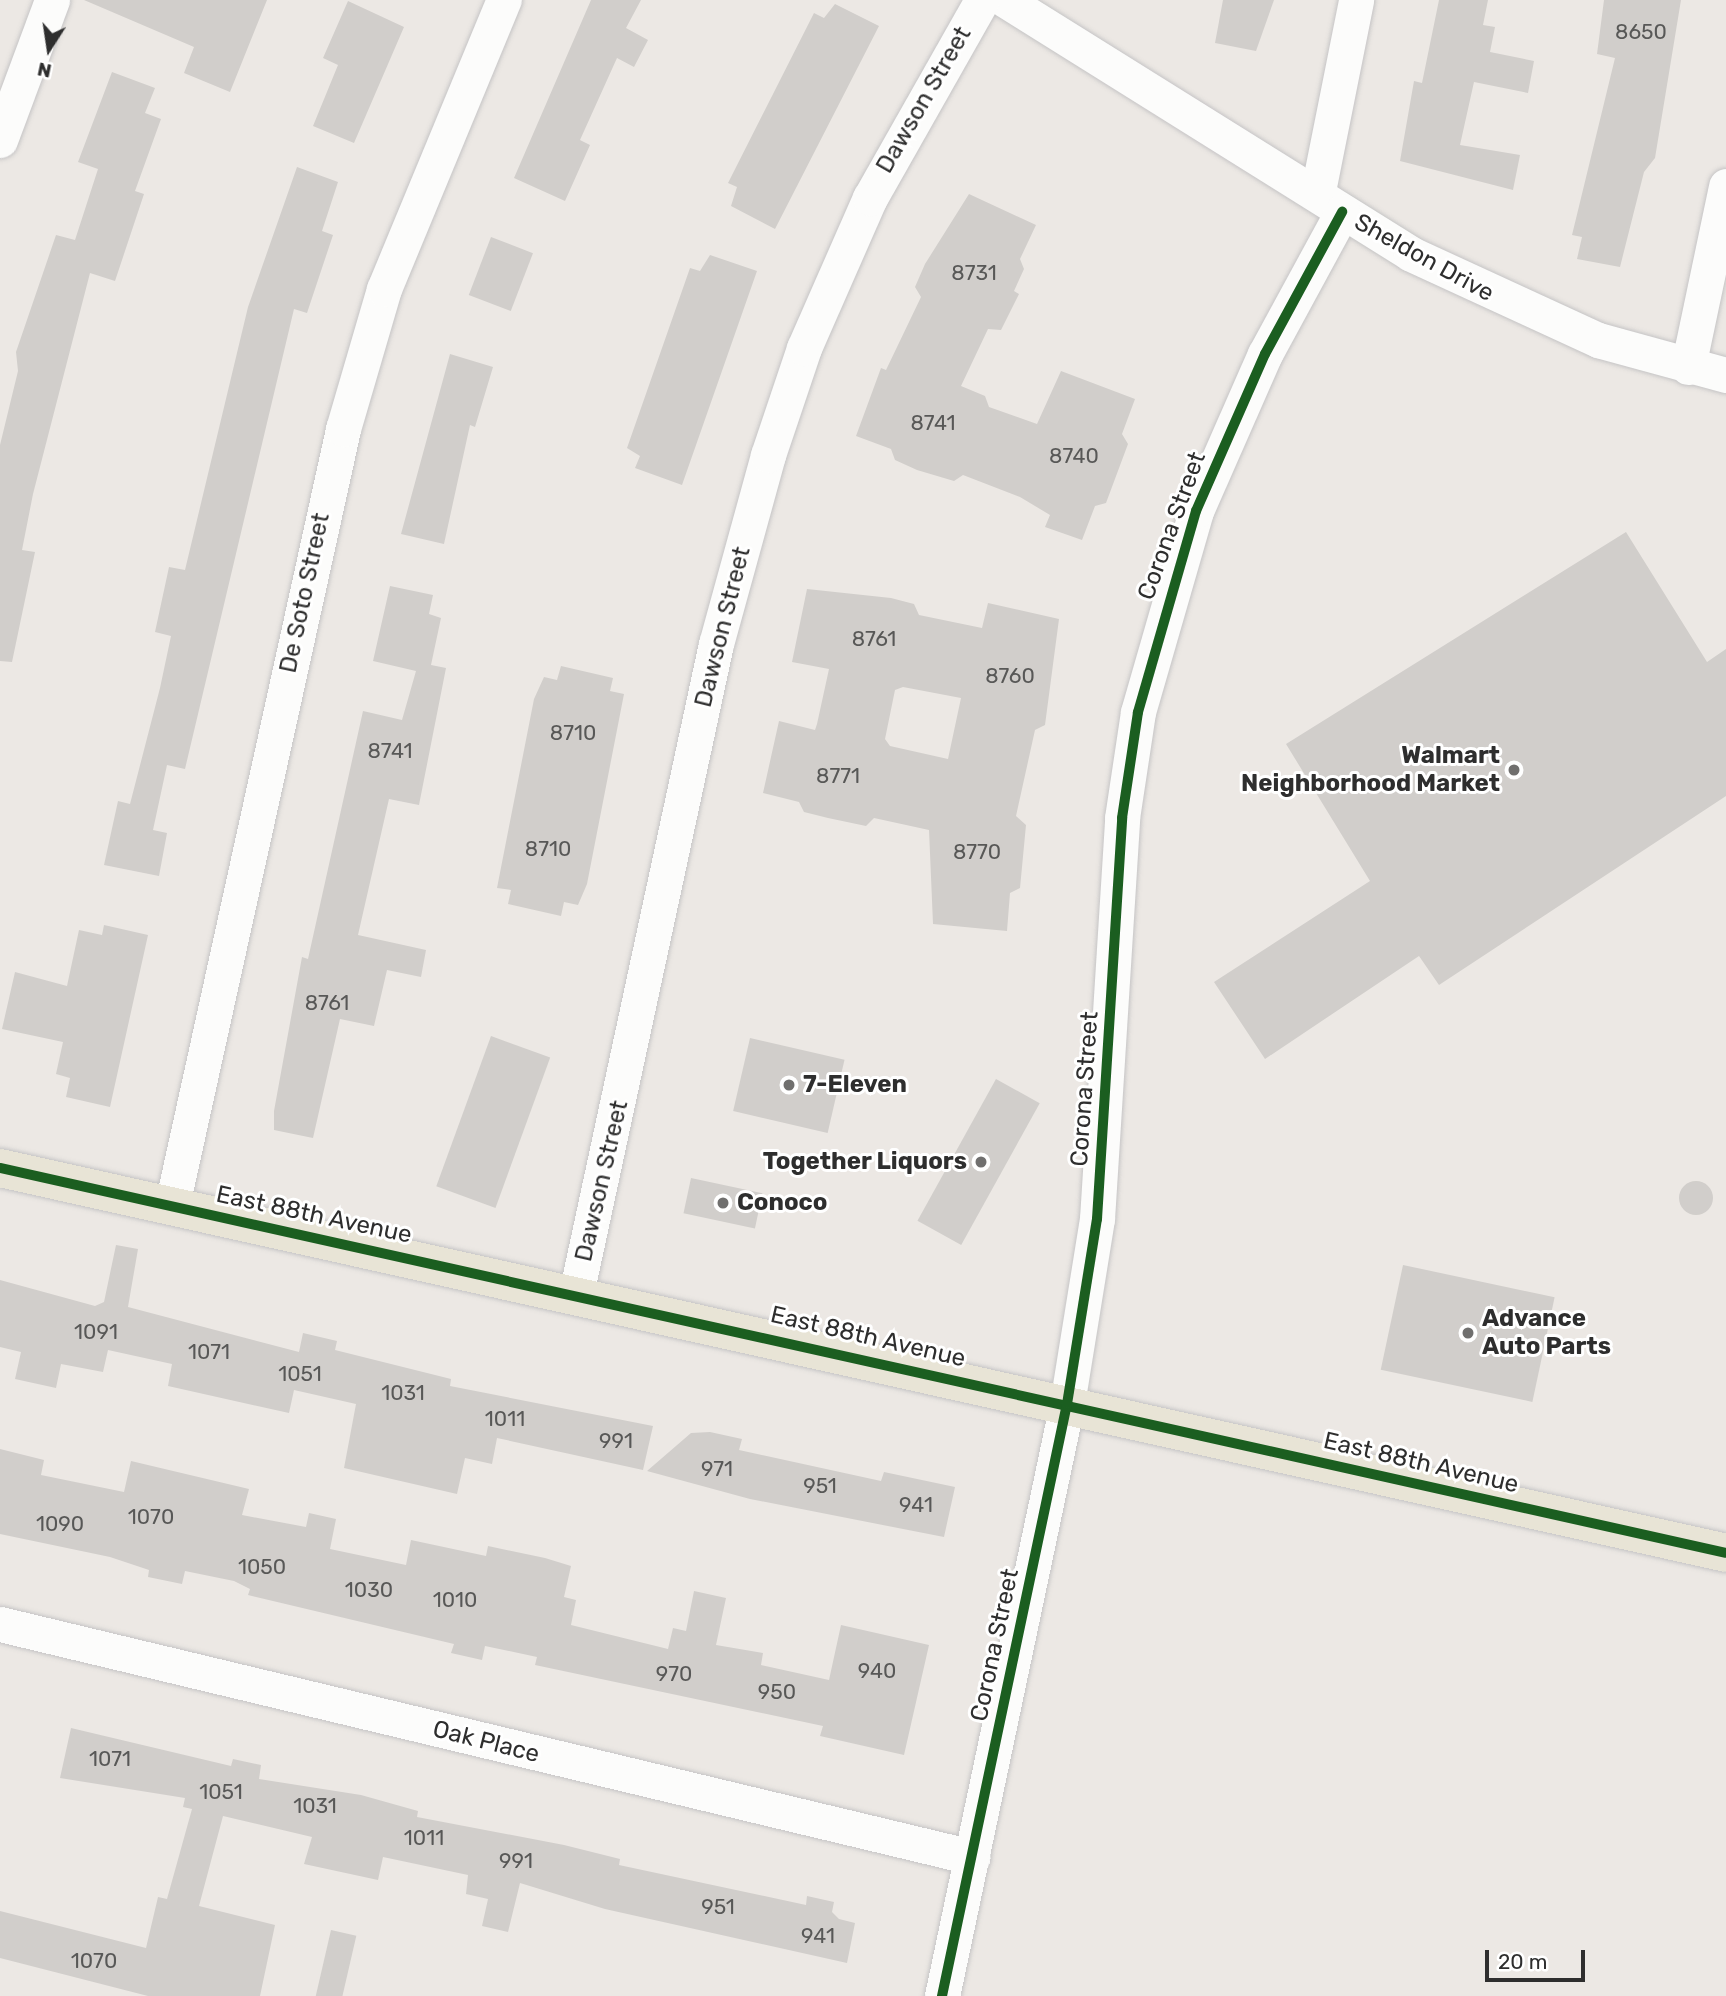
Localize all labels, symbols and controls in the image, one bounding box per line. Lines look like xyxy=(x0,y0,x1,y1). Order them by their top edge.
north arrow xyxy=(14,14,84,84)
house number: 8650 xyxy=(1615,19,1667,45)
street label: Dawson Street xyxy=(870,22,978,178)
text: N xyxy=(35,57,54,83)
street label: Sheldon Drive xyxy=(1349,208,1499,308)
house number: 8731 xyxy=(951,260,997,286)
house number: 8741 xyxy=(910,410,956,436)
house number: 8740 xyxy=(1049,443,1099,469)
street label: Corona Street xyxy=(1132,448,1212,604)
street label: De Soto Street xyxy=(274,510,336,676)
street label: Dawson Street xyxy=(689,544,757,710)
house number: 8761 xyxy=(852,626,896,652)
house number: 8760 xyxy=(985,663,1035,689)
house number: 8710 xyxy=(550,720,596,746)
house number: 8741 xyxy=(367,738,413,764)
place label: Walmart Neighborhood Market xyxy=(1241,742,1500,798)
marker: Walmart Neighborhood Market xyxy=(1506,762,1522,778)
house number: 8771 xyxy=(816,763,860,789)
house number: 8710 xyxy=(525,836,571,862)
house number: 8770 xyxy=(953,839,1001,865)
house number: 8761 xyxy=(305,990,349,1016)
street label: Corona Street xyxy=(1065,1010,1105,1168)
place label: 7-Eleven xyxy=(803,1071,907,1099)
marker: 7-Eleven xyxy=(781,1077,797,1093)
street label: Dawson Street xyxy=(569,1098,635,1264)
place label: Together Liquors xyxy=(762,1148,967,1176)
marker: Together Liquors xyxy=(973,1154,989,1170)
street label: East 88th Avenue xyxy=(213,1180,415,1250)
place label: Conoco xyxy=(737,1189,827,1217)
marker: Conoco xyxy=(715,1195,731,1211)
street label: East 88th Avenue xyxy=(767,1301,969,1373)
place label: Advance Auto Parts xyxy=(1482,1305,1611,1361)
house number: 1091 xyxy=(74,1319,118,1345)
marker: Advance Auto Parts xyxy=(1460,1325,1476,1341)
house number: 1071 xyxy=(188,1339,230,1365)
house number: 1051 xyxy=(278,1361,322,1387)
house number: 1031 xyxy=(381,1380,425,1406)
house number: 1011 xyxy=(485,1406,525,1432)
street label: East 88th Avenue xyxy=(1320,1427,1522,1499)
house number: 991 xyxy=(599,1428,633,1454)
house number: 971 xyxy=(701,1456,733,1482)
house number: 951 xyxy=(803,1473,837,1499)
house number: 941 xyxy=(899,1492,933,1518)
house number: 1070 xyxy=(128,1504,174,1530)
house number: 1090 xyxy=(36,1511,84,1537)
house number: 1050 xyxy=(238,1554,286,1580)
street label: Corona Street xyxy=(965,1566,1025,1724)
house number: 1030 xyxy=(345,1577,393,1603)
house number: 1010 xyxy=(433,1587,477,1613)
house number: 940 xyxy=(858,1658,896,1684)
house number: 970 xyxy=(656,1661,692,1687)
house number: 950 xyxy=(758,1679,796,1705)
street label: Oak Place xyxy=(430,1715,542,1769)
house number: 1071 xyxy=(89,1746,131,1772)
house number: 1051 xyxy=(199,1779,243,1805)
house number: 1031 xyxy=(293,1793,337,1819)
house number: 1011 xyxy=(404,1825,444,1851)
house number: 991 xyxy=(499,1848,533,1874)
house number: 951 xyxy=(701,1894,735,1920)
house number: 941 xyxy=(801,1923,835,1949)
scale bar xyxy=(1488,1937,1588,1981)
house number: 1070 xyxy=(71,1948,117,1974)
text: 20 m xyxy=(1498,1949,1547,1974)

